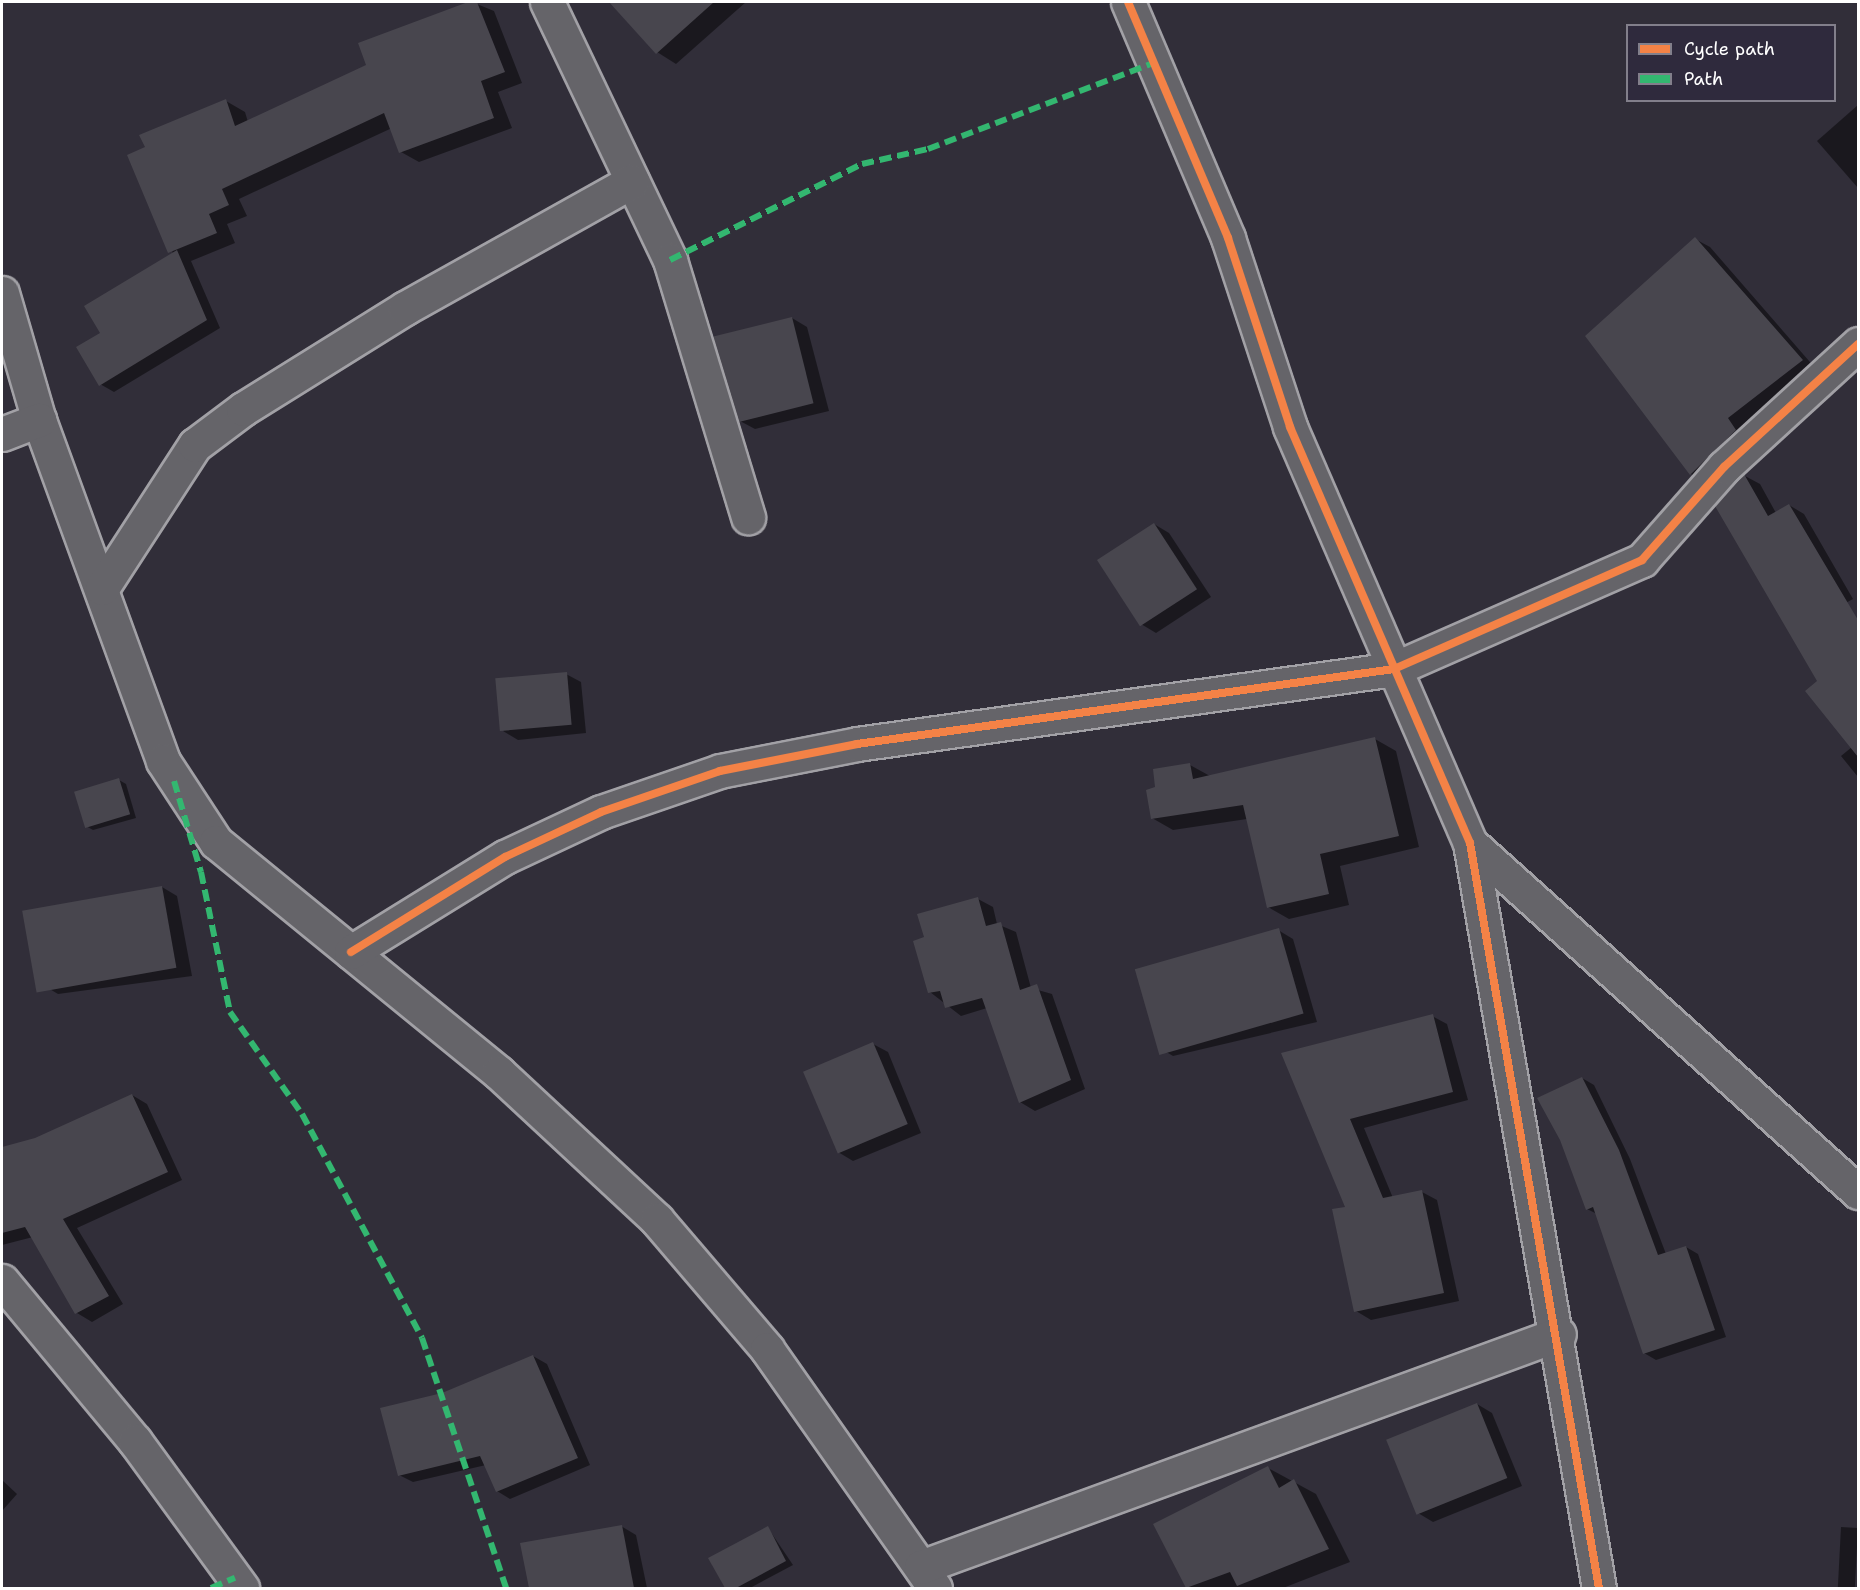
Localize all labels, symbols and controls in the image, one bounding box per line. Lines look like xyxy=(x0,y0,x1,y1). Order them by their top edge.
legend xyxy=(1626,24,1836,102)
text: Cycle path xyxy=(1684,37,1775,61)
text: Path xyxy=(1684,67,1723,91)

